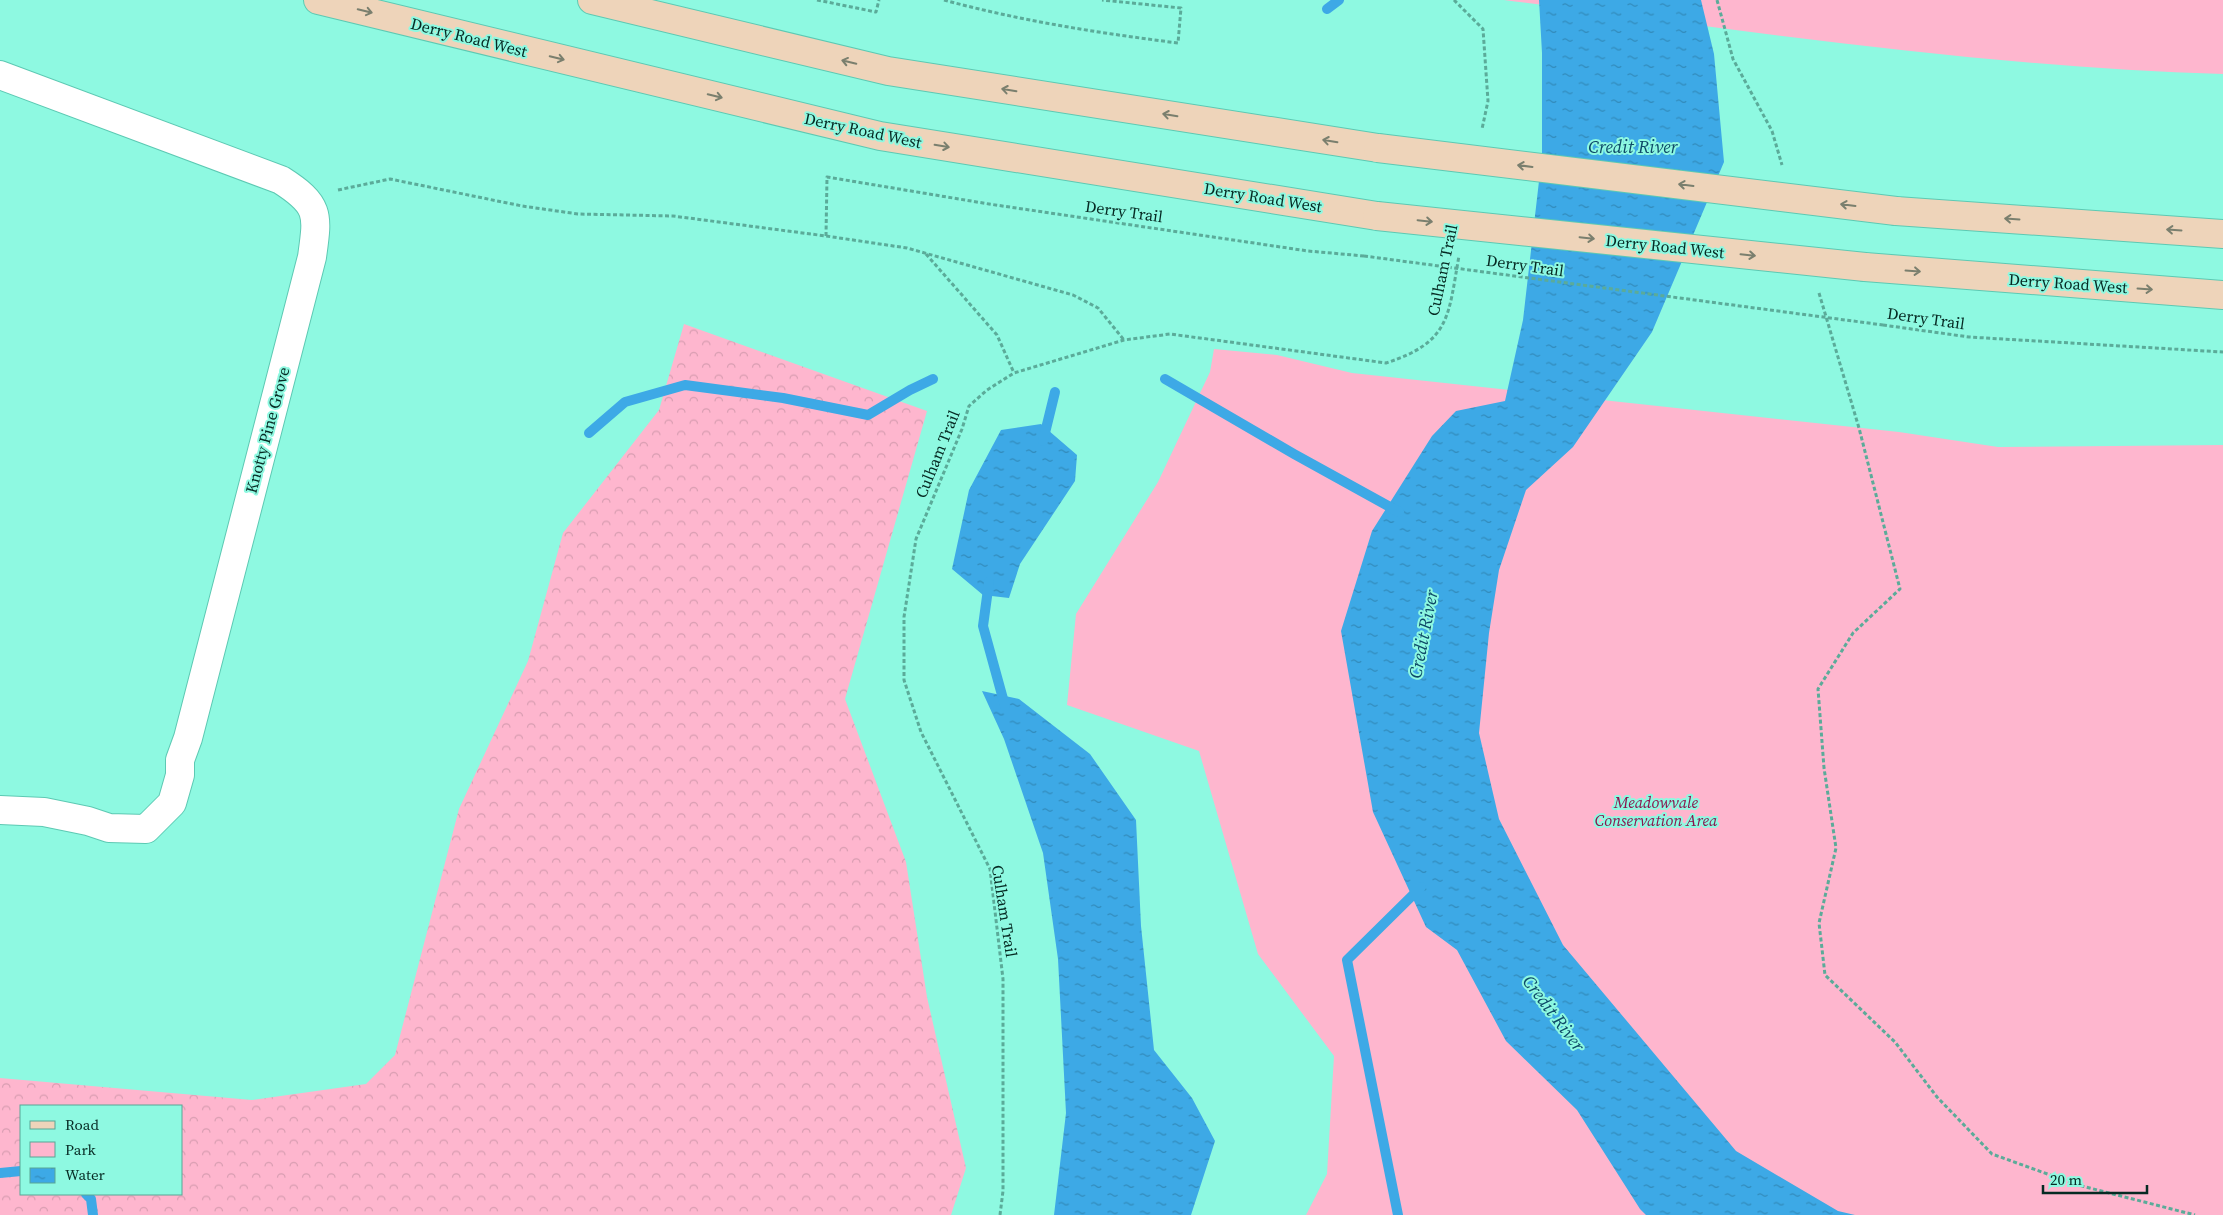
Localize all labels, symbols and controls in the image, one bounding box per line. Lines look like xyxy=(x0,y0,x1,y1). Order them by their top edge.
one-way arrow xyxy=(357,7,373,16)
street label: Derry Road West xyxy=(409,12,530,62)
one-way arrow xyxy=(549,54,565,63)
one-way arrow xyxy=(842,57,858,66)
one-way arrow xyxy=(1001,85,1017,95)
one-way arrow xyxy=(707,92,723,101)
street label: Derry Road West xyxy=(802,107,924,153)
one-way arrow xyxy=(1162,110,1178,120)
water label: Credit River xyxy=(1588,134,1679,159)
one-way arrow xyxy=(1322,135,1338,145)
one-way arrow xyxy=(934,141,950,151)
one-way arrow xyxy=(1517,161,1533,171)
street label: Derry Road West xyxy=(1202,177,1324,217)
one-way arrow xyxy=(1679,180,1695,190)
street label: Derry Trail xyxy=(1084,195,1165,227)
one-way arrow xyxy=(1840,200,1856,210)
one-way arrow xyxy=(2005,214,2021,223)
one-way arrow xyxy=(1417,216,1433,226)
street label: Culham Trail xyxy=(1422,222,1462,318)
one-way arrow xyxy=(2167,226,2183,235)
street label: Derry Road West xyxy=(1605,229,1726,263)
one-way arrow xyxy=(1578,233,1594,243)
street label: Derry Trail xyxy=(1485,249,1566,281)
one-way arrow xyxy=(1740,250,1756,260)
one-way arrow xyxy=(1905,266,1921,275)
street label: Derry Road West xyxy=(2008,268,2129,298)
one-way arrow xyxy=(2137,284,2153,293)
street label: Derry Trail xyxy=(1886,302,1967,334)
street label: Knotty Pine Grove xyxy=(240,365,294,495)
street label: Culham Trail xyxy=(909,407,965,501)
water label: Credit River xyxy=(1402,587,1444,680)
park label: Meadowvale Conservation Area xyxy=(1595,791,1718,831)
street label: Culham Trail xyxy=(987,863,1023,959)
water label: Credit River xyxy=(1517,970,1591,1057)
legend xyxy=(20,1105,182,1195)
text: Road xyxy=(65,1114,99,1135)
text: Park xyxy=(65,1139,97,1160)
scale bar xyxy=(2043,1162,2147,1194)
text: Water xyxy=(65,1164,106,1185)
text: 20 m xyxy=(2050,1169,2082,1190)

